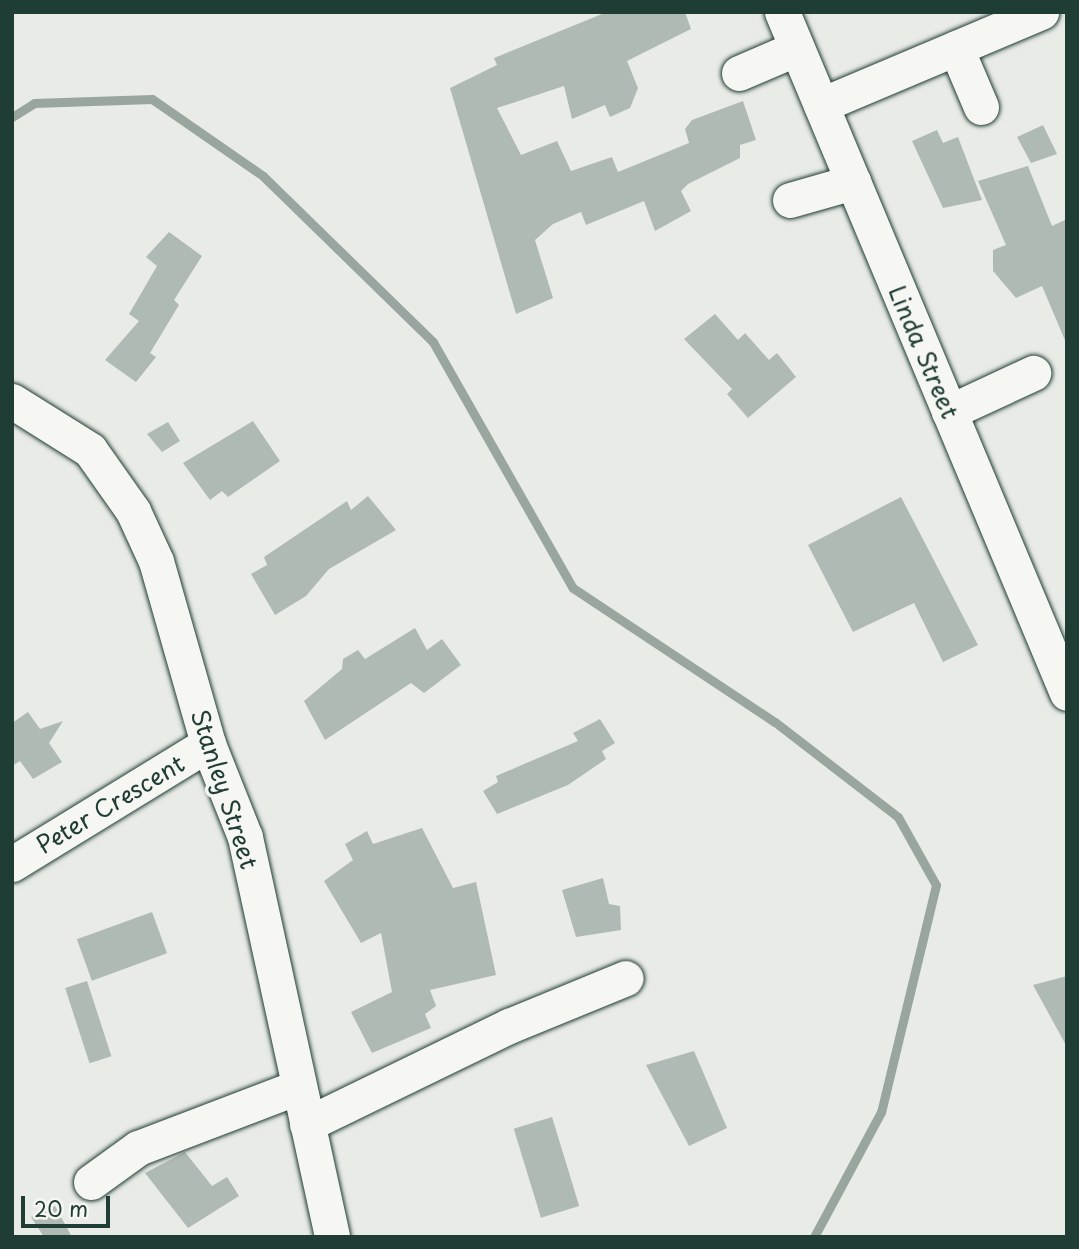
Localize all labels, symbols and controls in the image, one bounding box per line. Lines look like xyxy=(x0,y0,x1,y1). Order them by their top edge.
street label: Linda Street xyxy=(883,281,965,423)
street label: Stanley Street xyxy=(185,705,265,873)
street label: Peter Crescent xyxy=(30,748,190,860)
scale bar xyxy=(24,1182,114,1226)
text: 20 m xyxy=(34,1192,88,1224)

